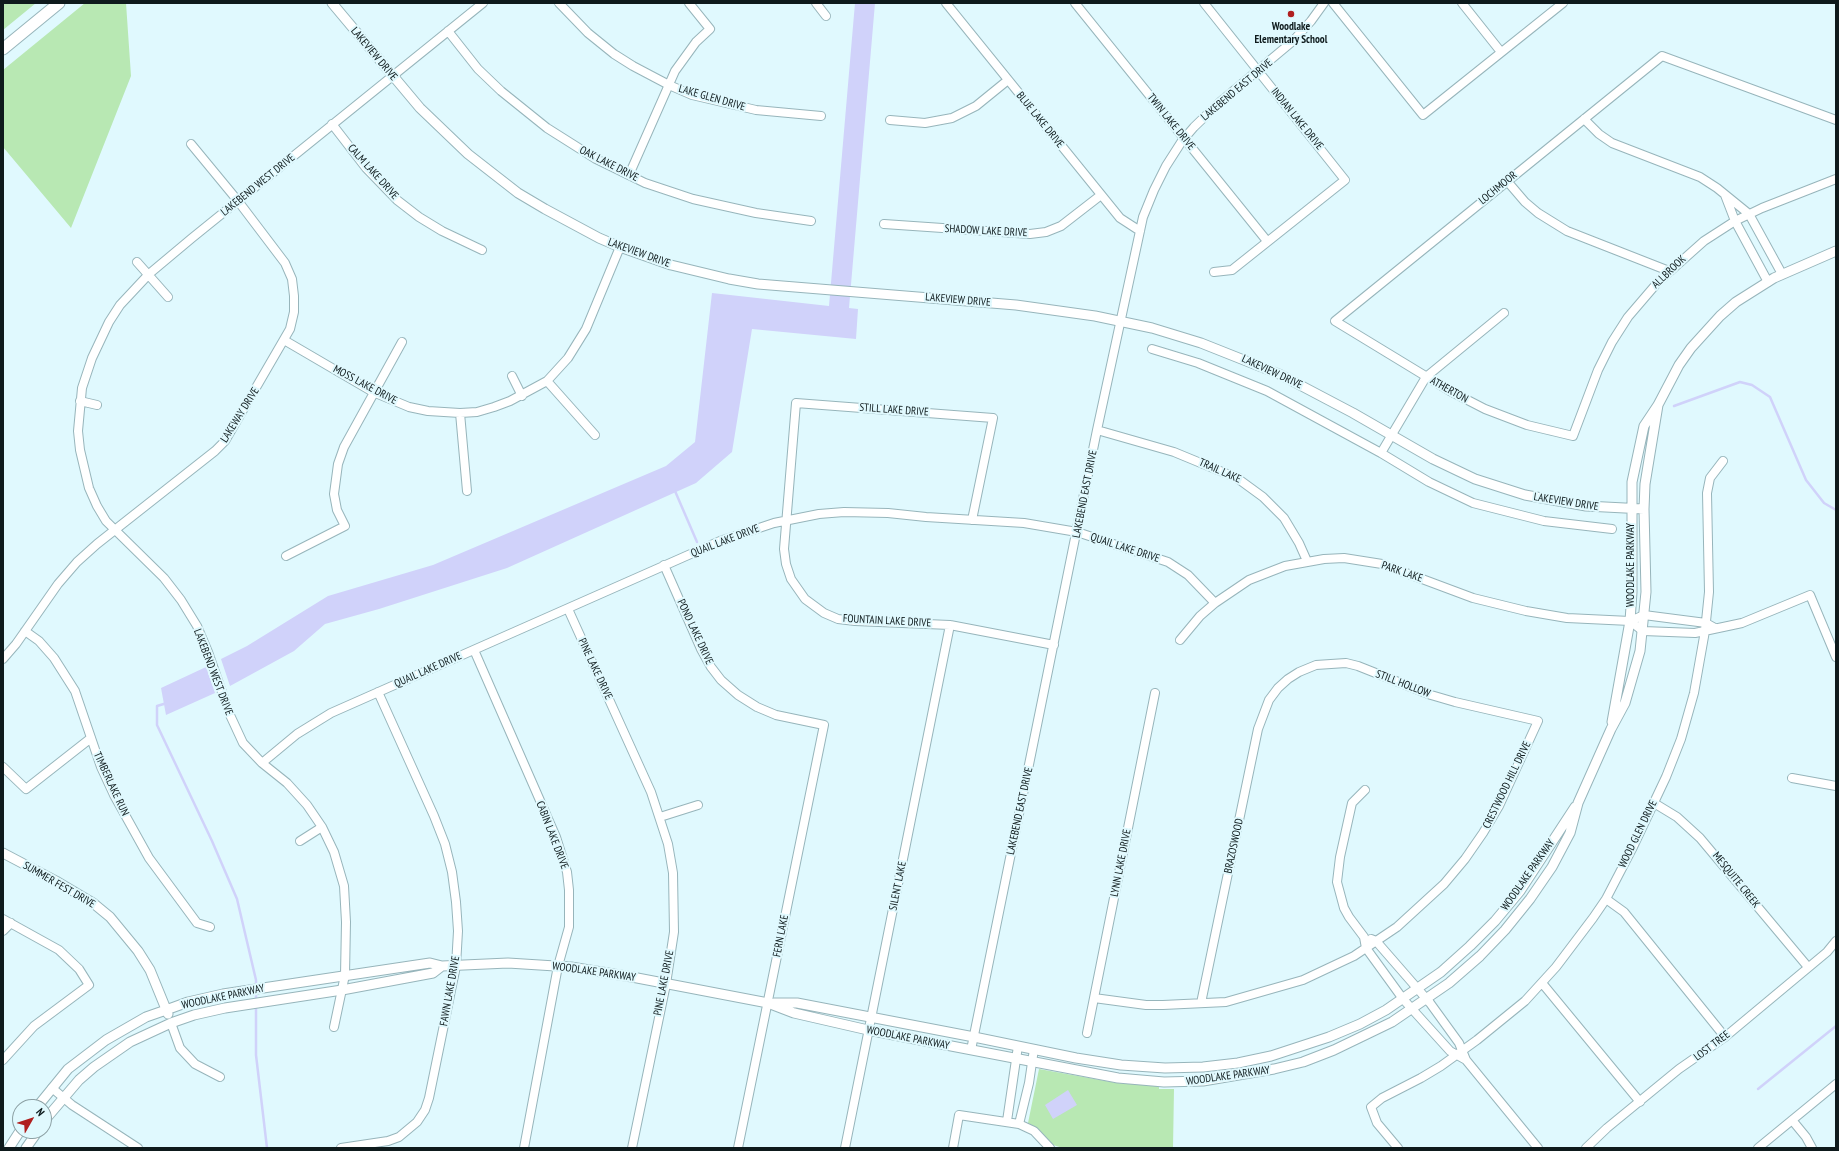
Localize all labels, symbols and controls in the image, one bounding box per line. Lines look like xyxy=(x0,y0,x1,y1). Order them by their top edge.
marker: Woodlake Elementary School xyxy=(1286,9,1296,19)
place label: Woodlake Elementary School xyxy=(1255,20,1327,46)
street label: LAKEVIEW DRIVE xyxy=(348,25,400,83)
street label: LAKEBEND EAST DRIVE xyxy=(1199,56,1275,124)
street label: LAKE GLEN DRIVE xyxy=(677,82,747,114)
street label: INDIAN LAKE DRIVE xyxy=(1268,85,1326,153)
street label: BLUE LAKE DRIVE xyxy=(1013,89,1067,151)
street label: TWIN LAKE DRIVE xyxy=(1144,91,1198,153)
street label: CALM LAKE DRIVE xyxy=(345,142,401,202)
street label: OAK LAKE DRIVE xyxy=(577,143,641,185)
street label: LAKEBEND WEST DRIVE xyxy=(218,151,298,219)
street label: LOCHMOOR xyxy=(1476,169,1520,207)
street label: SHADOW LAKE DRIVE xyxy=(944,222,1028,240)
street label: LAKEVIEW DRIVE xyxy=(606,236,672,270)
street label: ALLBROOK xyxy=(1649,253,1689,291)
street label: LAKEVIEW DRIVE xyxy=(925,291,991,309)
street label: LAKEVIEW DRIVE xyxy=(1240,352,1304,392)
street label: MOSS LAKE DRIVE xyxy=(331,363,399,407)
street label: ATHERTON xyxy=(1428,374,1470,406)
street label: LAKEWAY DRIVE xyxy=(218,385,262,445)
street label: STILL LAKE DRIVE xyxy=(859,401,929,419)
street label: LAKEBEND EAST DRIVE xyxy=(1070,449,1100,539)
street label: TRAIL LAKE xyxy=(1197,456,1243,486)
street label: LAKEVIEW DRIVE xyxy=(1533,490,1599,514)
street label: QUAIL LAKE DRIVE xyxy=(689,522,761,560)
street label: WOODLAKE PARKWAY xyxy=(1624,523,1638,607)
street label: QUAIL LAKE DRIVE xyxy=(1089,531,1161,565)
street label: PARK LAKE xyxy=(1380,559,1424,585)
street label: POND LAKE DRIVE xyxy=(674,597,716,667)
street label: FOUNTAIN LAKE DRIVE xyxy=(843,612,931,630)
street label: LAKEBEND WEST DRIVE xyxy=(190,627,236,717)
street label: PINE LAKE DRIVE xyxy=(575,636,615,702)
street label: QUAIL LAKE DRIVE xyxy=(392,649,464,691)
street label: STILL HOLLOW xyxy=(1374,668,1432,700)
street label: CRESTWOOD HILL DRIVE xyxy=(1480,739,1534,831)
street label: TIMBERLAKE RUN xyxy=(90,750,132,818)
street label: LAKEBEND EAST DRIVE xyxy=(1004,766,1036,856)
street label: WOOD GLEN DRIVE xyxy=(1616,798,1660,870)
street label: CABIN LAKE DRIVE xyxy=(533,799,571,871)
street label: BRAZOSWOOD xyxy=(1222,817,1246,875)
street label: LYNN LAKE DRIVE xyxy=(1108,828,1134,898)
street label: WOODLAKE PARKWAY xyxy=(1498,837,1558,913)
street label: MESQUITE CREEK xyxy=(1710,849,1762,911)
street label: SUMMER FEST DRIVE xyxy=(20,859,98,911)
street label: SILENT LAKE xyxy=(887,860,909,912)
street label: FERN LAKE xyxy=(770,914,792,958)
street label: PINE LAKE DRIVE xyxy=(651,949,677,1017)
street label: FAWN LAKE DRIVE xyxy=(437,955,463,1027)
street label: WOODLAKE PARKWAY xyxy=(551,960,637,984)
street label: WOODLAKE PARKWAY xyxy=(180,982,266,1012)
street label: WOODLAKE PARKWAY xyxy=(865,1023,951,1053)
street label: LOST TREE xyxy=(1691,1028,1733,1064)
street label: WOODLAKE PARKWAY xyxy=(1185,1064,1271,1088)
north arrow xyxy=(12,1099,52,1139)
text: N xyxy=(33,1105,48,1119)

